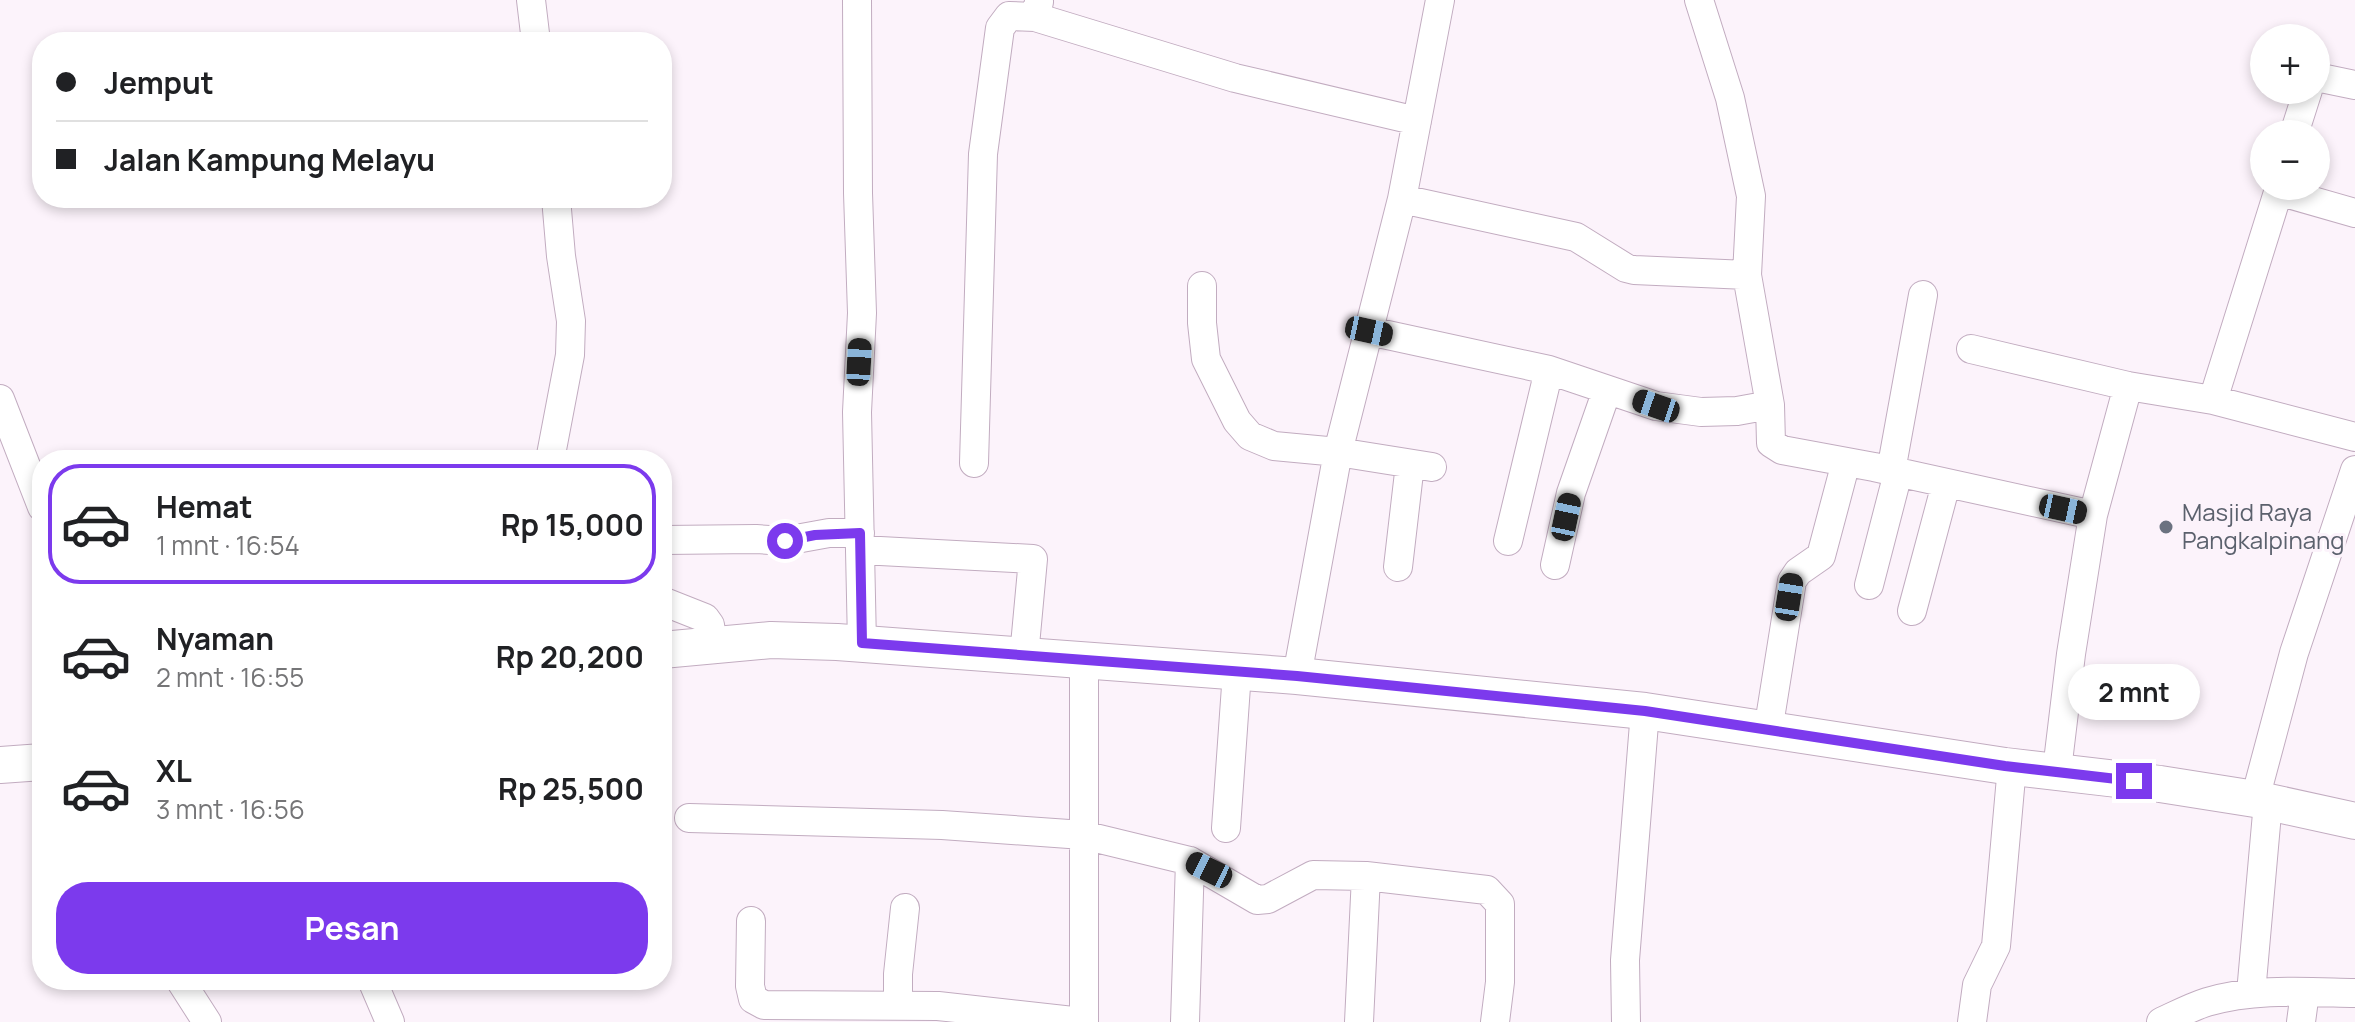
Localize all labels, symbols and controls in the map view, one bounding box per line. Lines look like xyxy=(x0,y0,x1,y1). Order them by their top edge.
map controls xyxy=(2250,24,2330,200)
button: + xyxy=(2250,24,2330,104)
text: Jemput xyxy=(104,62,214,103)
button: − xyxy=(2250,120,2330,200)
text: Jalan Kampung Melayu xyxy=(104,139,435,180)
car xyxy=(1343,314,1395,348)
car xyxy=(846,337,872,387)
car xyxy=(1629,387,1683,425)
text: Hemat xyxy=(156,486,253,527)
icon: car xyxy=(60,488,132,560)
car xyxy=(1549,491,1583,543)
car xyxy=(2037,492,2089,526)
place label: Masjid Raya Pangkalpinang xyxy=(2182,495,2344,556)
text: Rp 15,000 xyxy=(501,504,644,545)
marker: Masjid Raya Pangkalpinang xyxy=(2157,518,2175,536)
route start xyxy=(767,523,803,559)
text: 1 mnt · 16:54 xyxy=(156,527,300,563)
car xyxy=(1773,571,1805,623)
text: Nyaman xyxy=(156,618,274,659)
icon: car xyxy=(60,620,132,692)
text: Rp 20,200 xyxy=(496,636,644,677)
text: 2 mnt · 16:55 xyxy=(156,659,304,695)
callout: 2 mnt xyxy=(2068,665,2200,721)
text: 2 mnt xyxy=(2098,674,2170,710)
text: XL xyxy=(156,750,192,791)
icon: car xyxy=(60,752,132,824)
route end xyxy=(2116,763,2152,799)
text: Rp 25,500 xyxy=(498,768,644,809)
text: 3 mnt · 16:56 xyxy=(156,791,305,827)
car xyxy=(1182,849,1236,891)
button: Pesan xyxy=(56,882,648,974)

